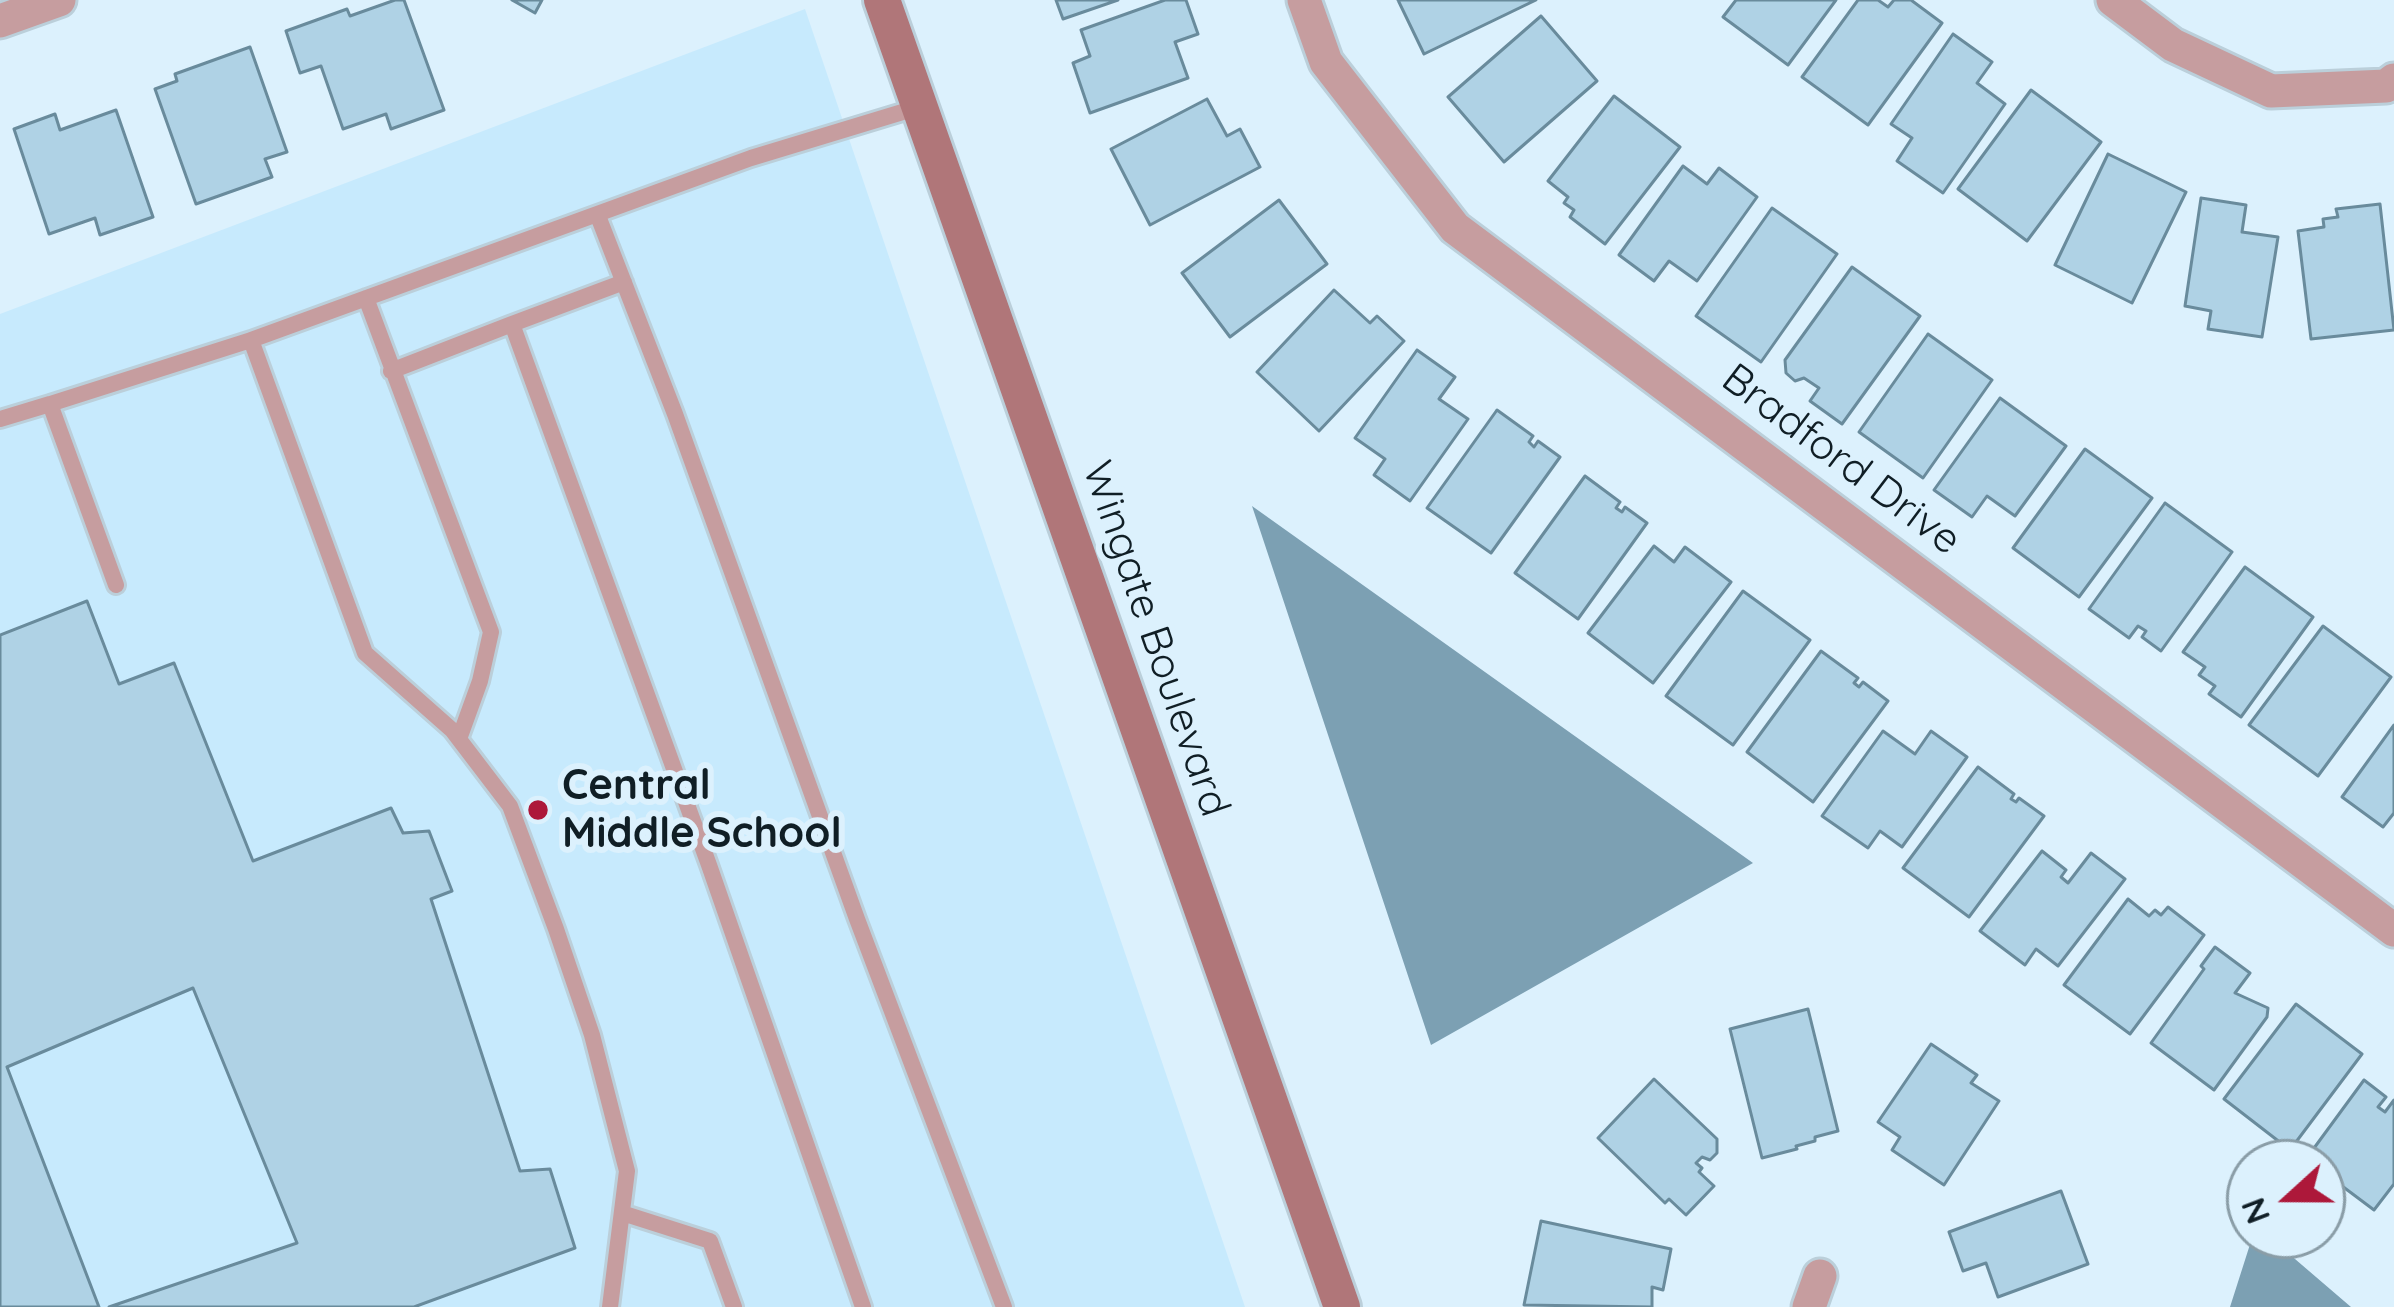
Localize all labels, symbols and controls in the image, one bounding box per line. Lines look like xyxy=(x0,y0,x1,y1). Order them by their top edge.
street label: Bradford Drive xyxy=(1712,354,1970,566)
street label: Wingate Boulevard xyxy=(1071,455,1239,823)
place label: Central Middle School xyxy=(562,761,842,860)
marker: Central Middle School xyxy=(525,797,551,823)
north arrow xyxy=(2226,1139,2346,1259)
text: N xyxy=(2231,1192,2278,1230)

